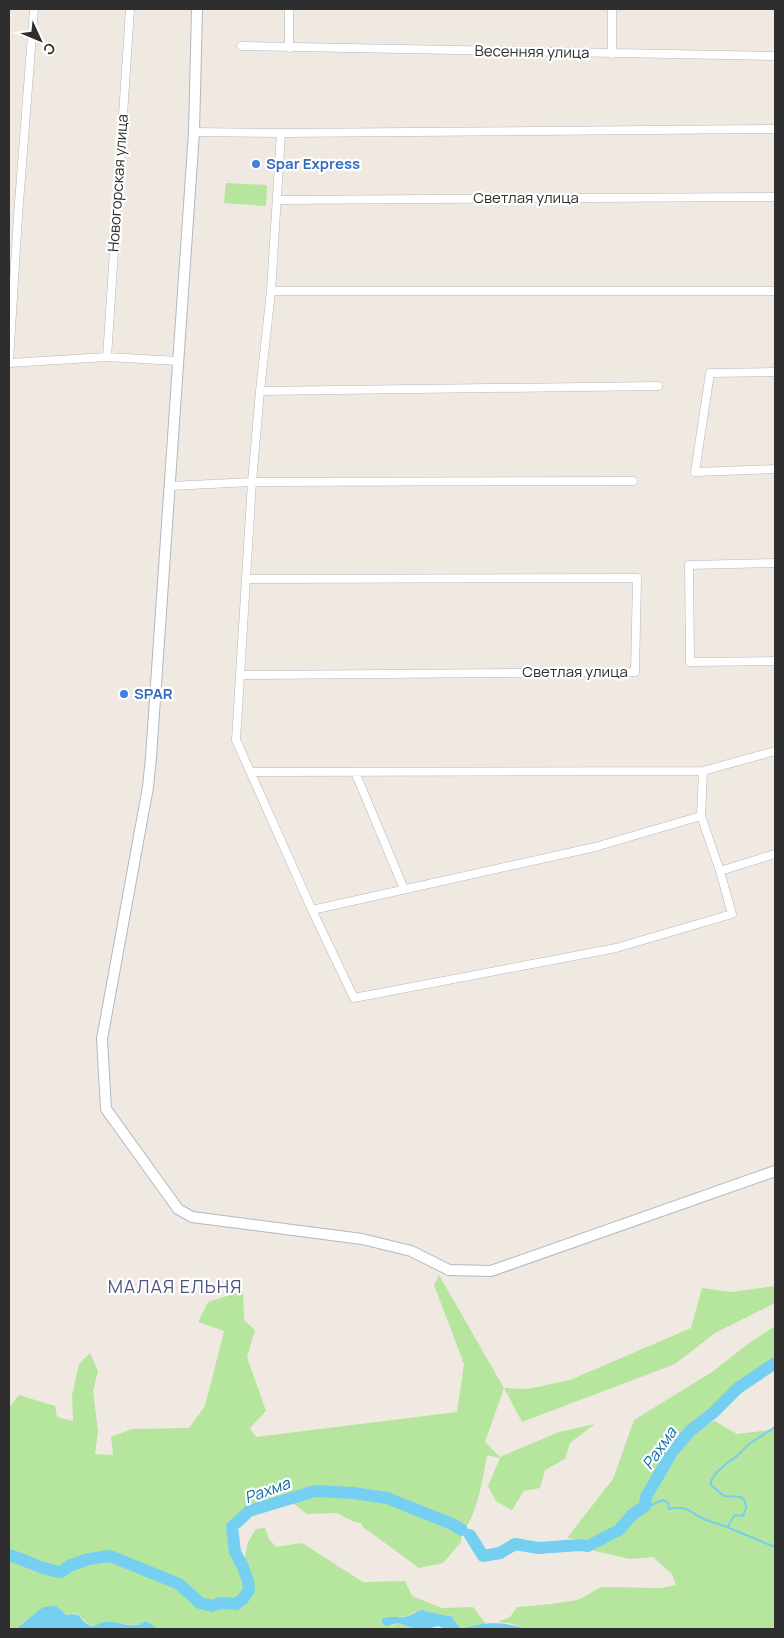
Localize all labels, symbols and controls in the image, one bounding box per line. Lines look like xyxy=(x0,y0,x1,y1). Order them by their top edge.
north arrow xyxy=(15,15,65,65)
text: С xyxy=(39,39,60,60)
street label: Весенняя улица xyxy=(474,40,590,63)
street label: Новогорская улица xyxy=(102,113,133,253)
place label: Spar Express xyxy=(266,153,360,174)
marker: Spar Express xyxy=(250,158,262,170)
street label: Светлая улица xyxy=(473,187,579,208)
street label: Светлая улица xyxy=(522,661,628,682)
place label: SPAR xyxy=(134,683,173,704)
marker: SPAR xyxy=(118,688,130,700)
district label: МАЛАЯ ЕЛЬНЯ xyxy=(108,1274,242,1298)
water label: Рахма xyxy=(637,1422,682,1474)
water label: Рахма xyxy=(241,1471,294,1508)

